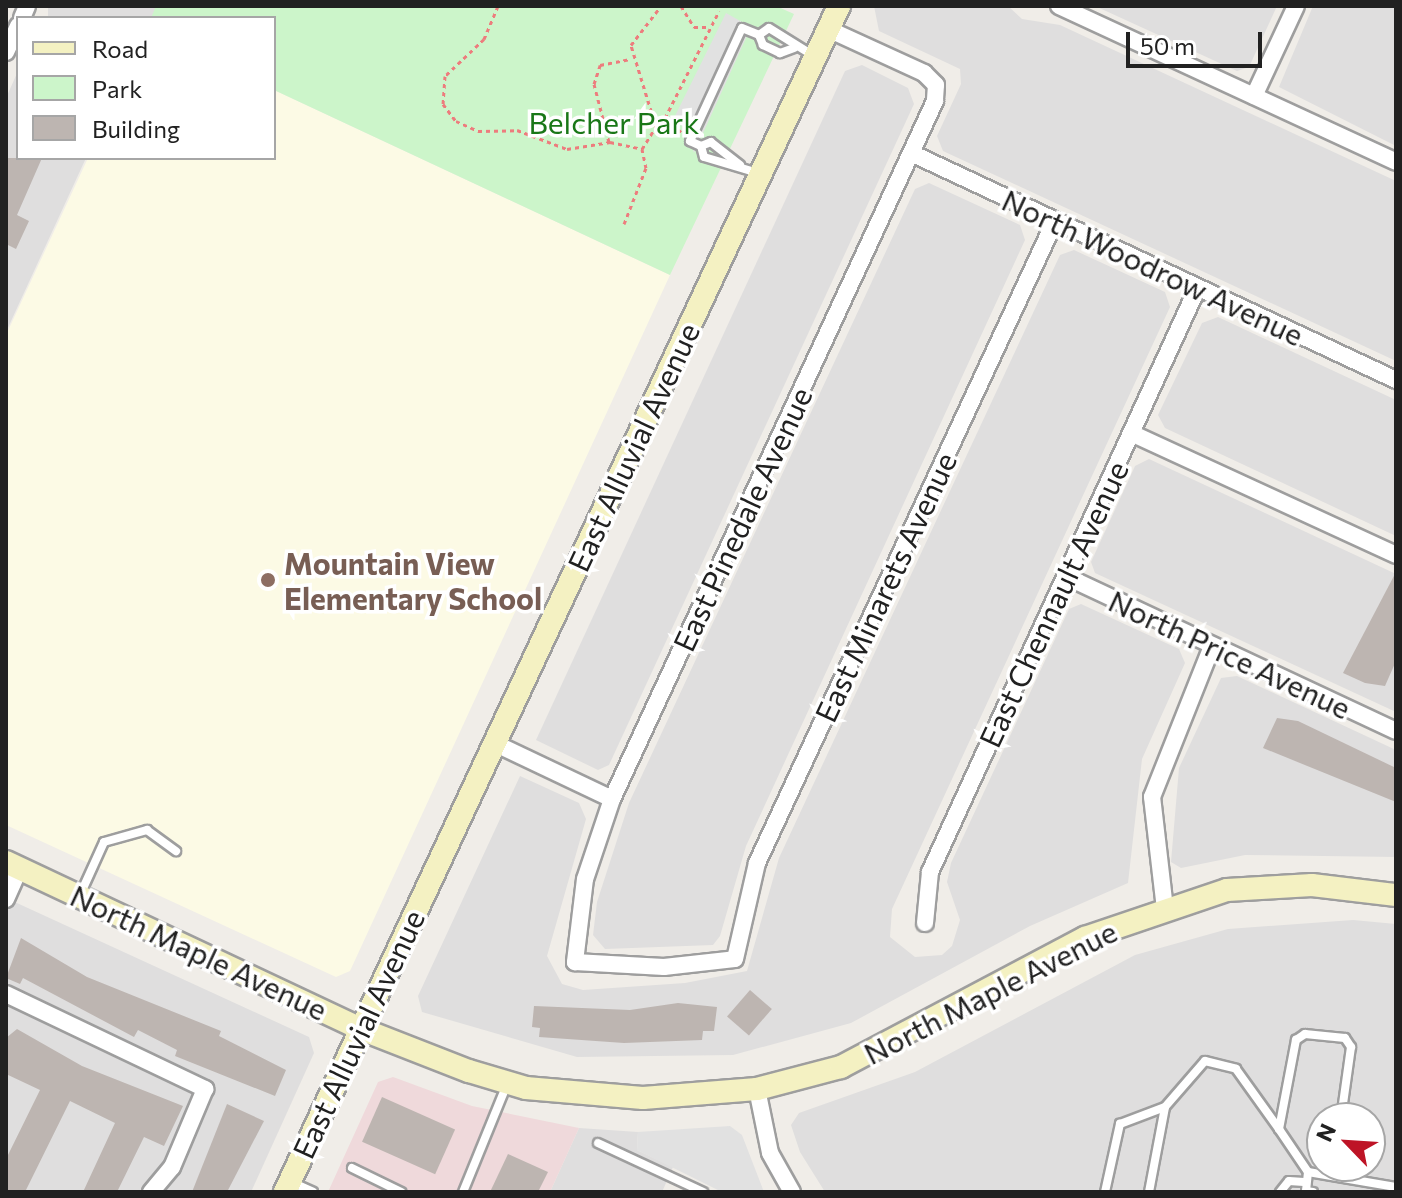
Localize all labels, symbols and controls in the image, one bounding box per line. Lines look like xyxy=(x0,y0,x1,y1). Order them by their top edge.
legend xyxy=(16,16,276,160)
scale bar xyxy=(1130,16,1266,66)
text: 50 m xyxy=(1140,31,1195,60)
text: Road xyxy=(92,34,148,63)
text: Park xyxy=(92,74,142,103)
park label: Belcher Park xyxy=(528,104,700,140)
text: Building xyxy=(92,114,180,143)
street label: North Woodrow Avenue xyxy=(997,181,1309,353)
street label: East Alluvial Avenue xyxy=(560,317,706,577)
street label: East Pinedale Avenue xyxy=(665,381,819,657)
street label: East Minarets Avenue xyxy=(807,447,963,727)
street label: East Chennault Avenue xyxy=(971,455,1135,753)
place label: Mountain View Elementary School xyxy=(284,545,542,616)
marker: Mountain View Elementary School xyxy=(259,571,277,589)
street label: North Price Avenue xyxy=(1103,582,1357,726)
street label: North Maple Avenue xyxy=(65,877,333,1027)
street label: East Alluvial Avenue xyxy=(285,904,431,1164)
street label: North Maple Avenue xyxy=(858,913,1122,1071)
north arrow xyxy=(1306,1102,1386,1182)
text: N xyxy=(1310,1119,1341,1146)

